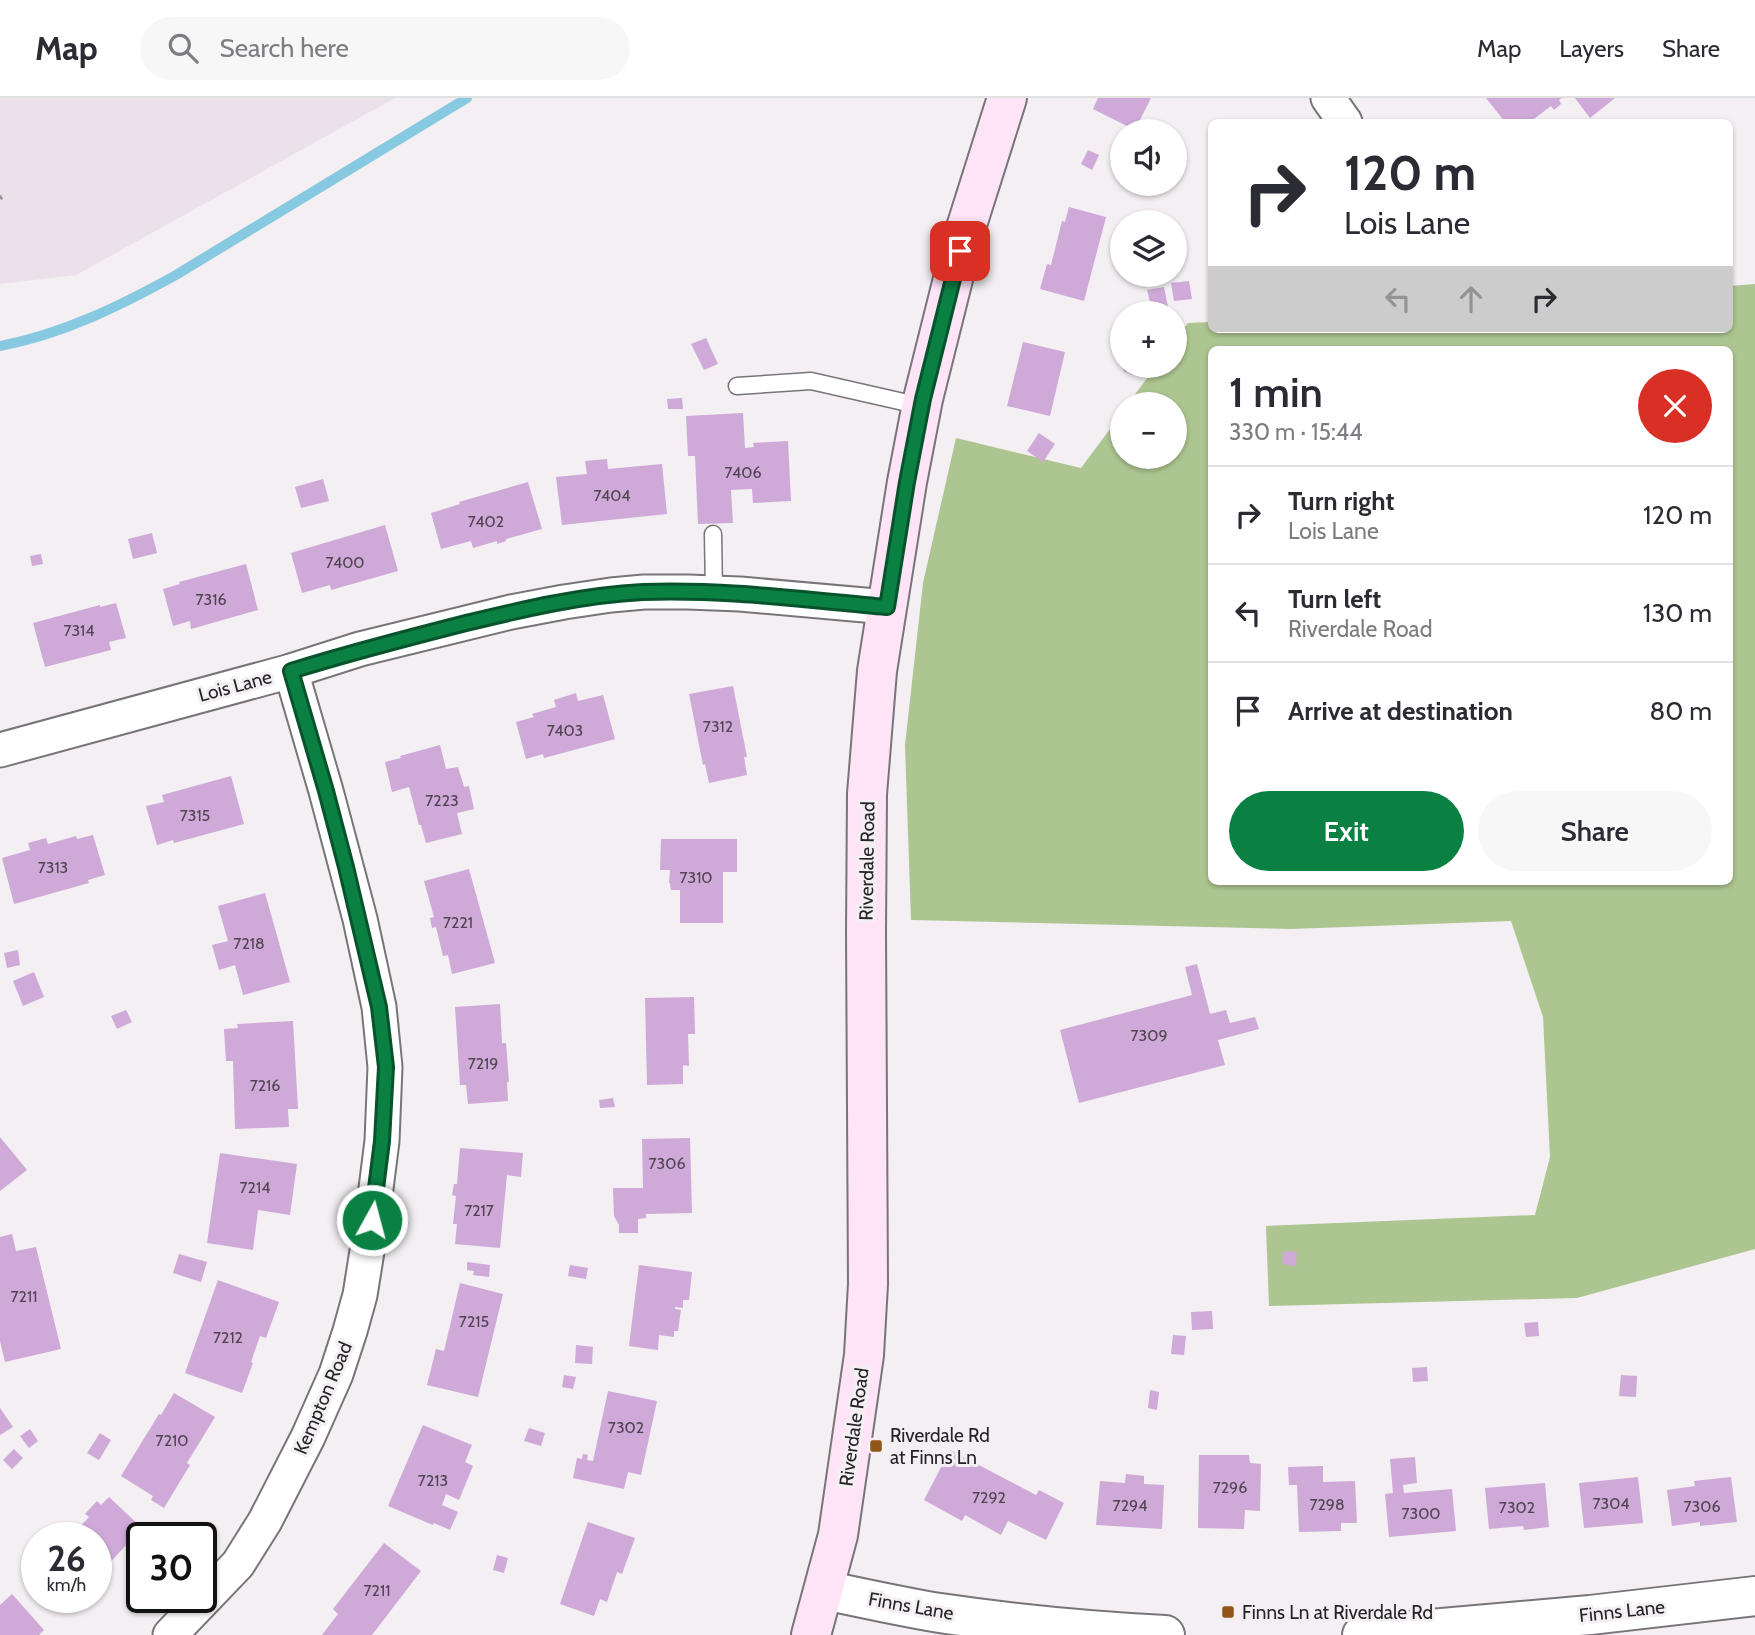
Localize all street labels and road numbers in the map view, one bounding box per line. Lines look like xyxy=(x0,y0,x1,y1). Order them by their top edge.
street label: Lois Lane xyxy=(196,665,274,707)
street label: Riverdale Road xyxy=(854,801,880,921)
street label: Kempton Road xyxy=(289,1338,357,1458)
street label: Riverdale Road xyxy=(834,1366,874,1488)
street label: Finns Lane xyxy=(867,1587,956,1625)
street label: Finns Lane xyxy=(1578,1595,1666,1627)

